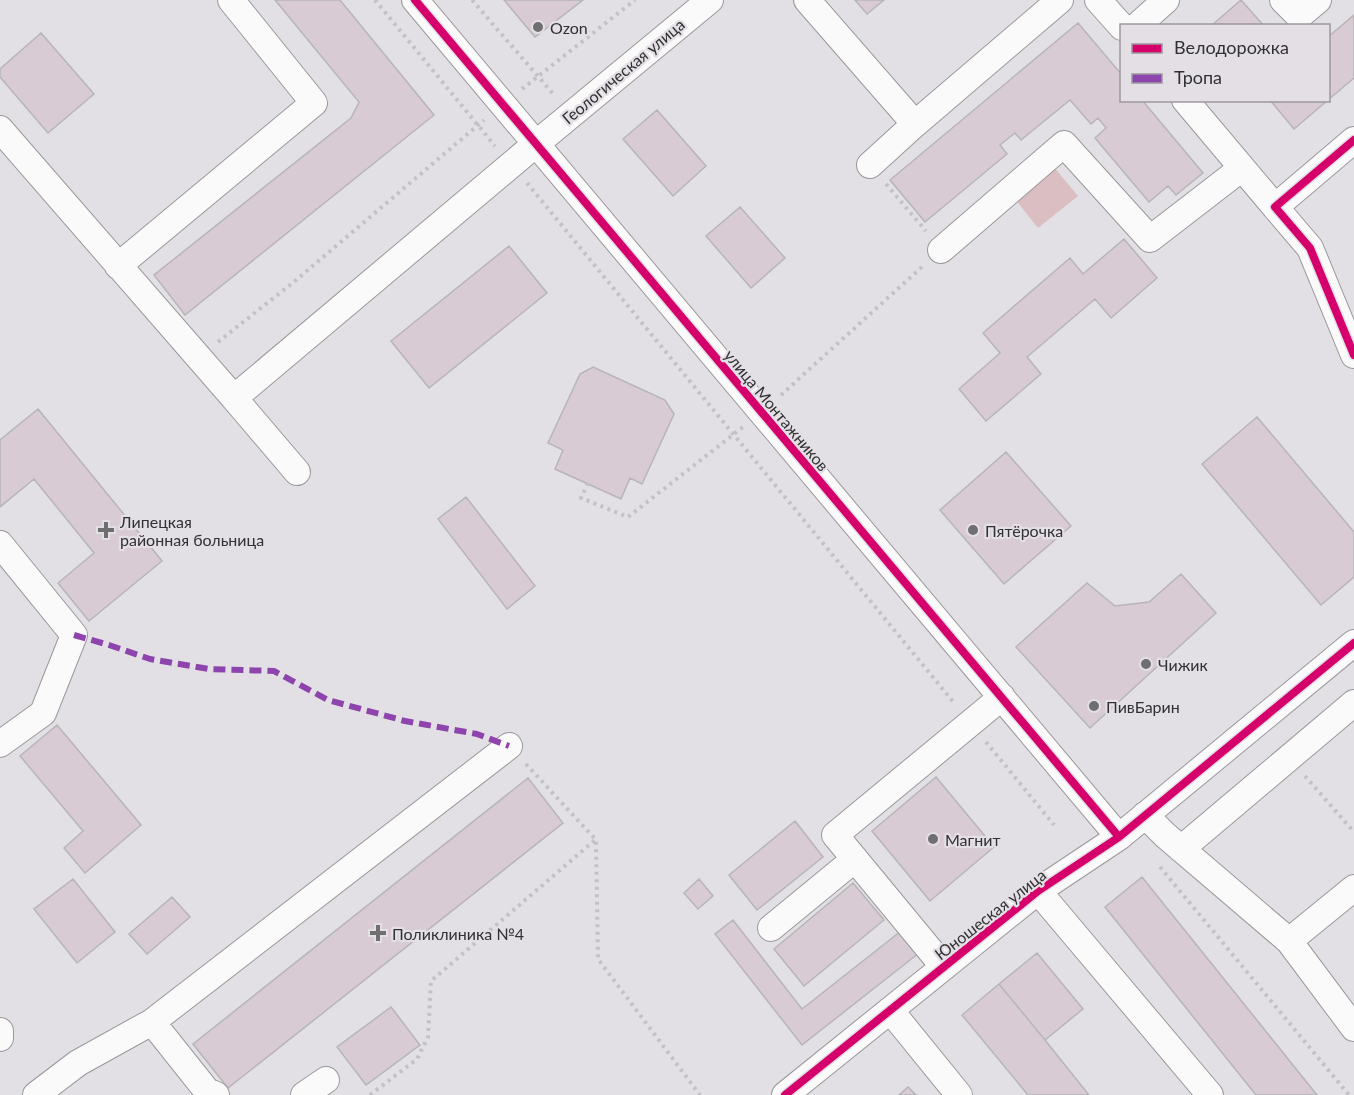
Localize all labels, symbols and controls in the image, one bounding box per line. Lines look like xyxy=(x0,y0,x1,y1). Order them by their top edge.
street label: Геологическая улица xyxy=(558,14,688,128)
place label: Ozon xyxy=(550,18,588,37)
marker: Ozon xyxy=(531,20,545,34)
legend xyxy=(1120,24,1330,102)
text: Велодорожка xyxy=(1174,36,1289,58)
text: Тропа xyxy=(1174,66,1222,88)
street label: улица Монтажников xyxy=(721,346,833,474)
place label: Липецкая районная больница xyxy=(119,512,264,549)
marker: Липецкая районная больница xyxy=(97,521,115,539)
place label: Пятёрочка xyxy=(985,521,1063,540)
marker: Пятёрочка xyxy=(966,523,980,537)
place label: Чижик xyxy=(1158,655,1208,674)
marker: Чижик xyxy=(1139,657,1153,671)
place label: ПивБарин xyxy=(1106,697,1180,716)
marker: ПивБарин xyxy=(1087,699,1101,713)
place label: Магнит xyxy=(945,830,1001,849)
marker: Магнит xyxy=(926,832,940,846)
street label: Юношеская улица xyxy=(931,865,1049,963)
marker: Поликлиника №4 xyxy=(369,924,387,942)
place label: Поликлиника №4 xyxy=(392,924,524,943)

